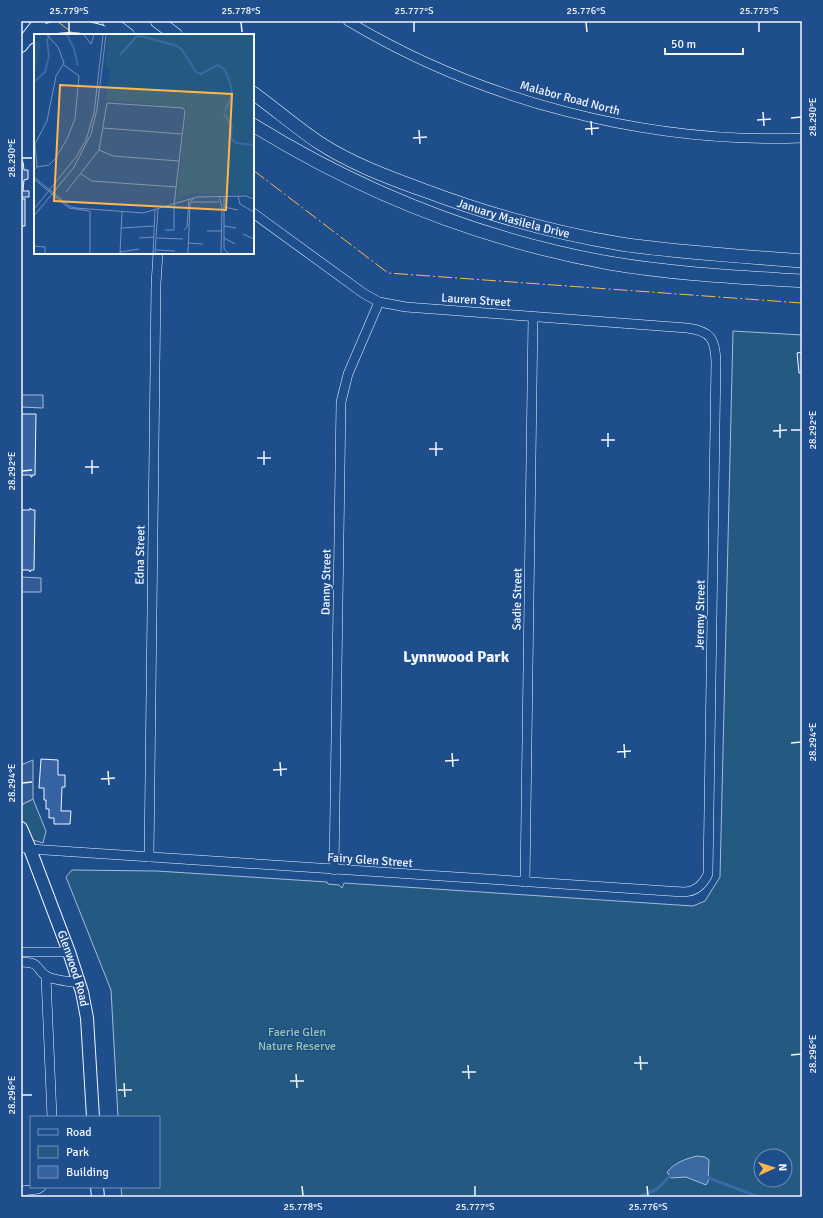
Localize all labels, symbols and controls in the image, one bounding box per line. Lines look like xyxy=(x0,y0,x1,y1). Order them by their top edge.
text: 25.779°S xyxy=(50,5,89,17)
text: 25.778°S xyxy=(222,5,261,17)
text: 25.777°S xyxy=(395,5,434,17)
text: 25.776°S xyxy=(567,5,606,17)
text: 25.775°S xyxy=(740,5,779,17)
scale bar xyxy=(665,30,743,56)
inset map xyxy=(34,34,254,254)
text: 50 m xyxy=(671,37,696,52)
street label: Malabor Road North xyxy=(518,78,622,119)
text: 28.290°E xyxy=(807,97,819,137)
text: 28.290°E xyxy=(6,138,18,178)
street label: January Masilela Drive xyxy=(455,196,571,242)
street label: Lauren Street xyxy=(441,291,511,310)
text: 28.292°E xyxy=(807,410,819,450)
text: 28.292°E xyxy=(6,451,18,491)
street label: Edna Street xyxy=(132,525,149,585)
street label: Danny Street xyxy=(318,549,335,615)
street label: Sadie Street xyxy=(509,568,526,630)
street label: Jeremy Street xyxy=(692,580,709,650)
district label: Lynnwood Park xyxy=(403,647,510,667)
text: 28.294°E xyxy=(807,722,819,762)
text: 28.294°E xyxy=(6,763,18,803)
street label: Fairy Glen Street xyxy=(327,850,413,871)
street label: Glenwood Road xyxy=(54,928,92,1008)
park label: Faerie Glen Nature Reserve xyxy=(258,1025,336,1054)
text: 28.296°E xyxy=(807,1034,819,1074)
text: 28.296°E xyxy=(6,1075,18,1115)
legend xyxy=(30,1116,160,1188)
text: Road xyxy=(66,1125,92,1140)
text: Park xyxy=(66,1145,89,1160)
north arrow xyxy=(753,1148,793,1188)
text: N xyxy=(776,1163,789,1172)
text: Building xyxy=(66,1165,109,1180)
text: 25.778°S xyxy=(284,1201,323,1213)
text: 25.777°S xyxy=(456,1201,495,1213)
text: 25.776°S xyxy=(629,1201,668,1213)

